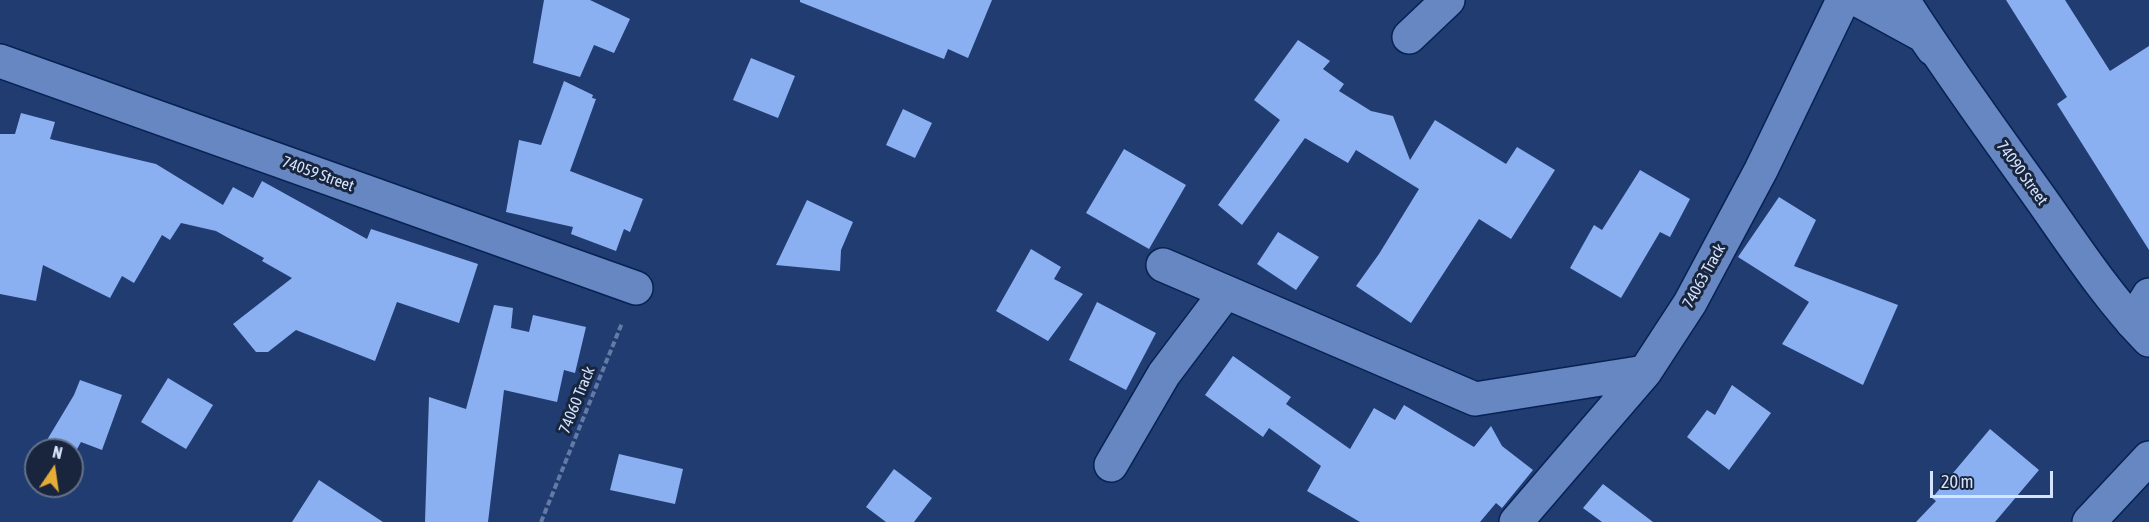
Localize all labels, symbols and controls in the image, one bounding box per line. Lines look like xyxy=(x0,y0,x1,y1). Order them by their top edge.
street label: 74090 Street xyxy=(1992,137,2052,209)
street label: 74059 Street xyxy=(280,152,356,196)
street label: 74063 Track xyxy=(1678,240,1730,312)
street label: 74060 Track xyxy=(555,364,599,436)
north arrow xyxy=(24,438,84,498)
text: N xyxy=(51,443,64,462)
scale bar xyxy=(1933,459,2056,497)
text: 20 m xyxy=(1941,471,1973,492)

